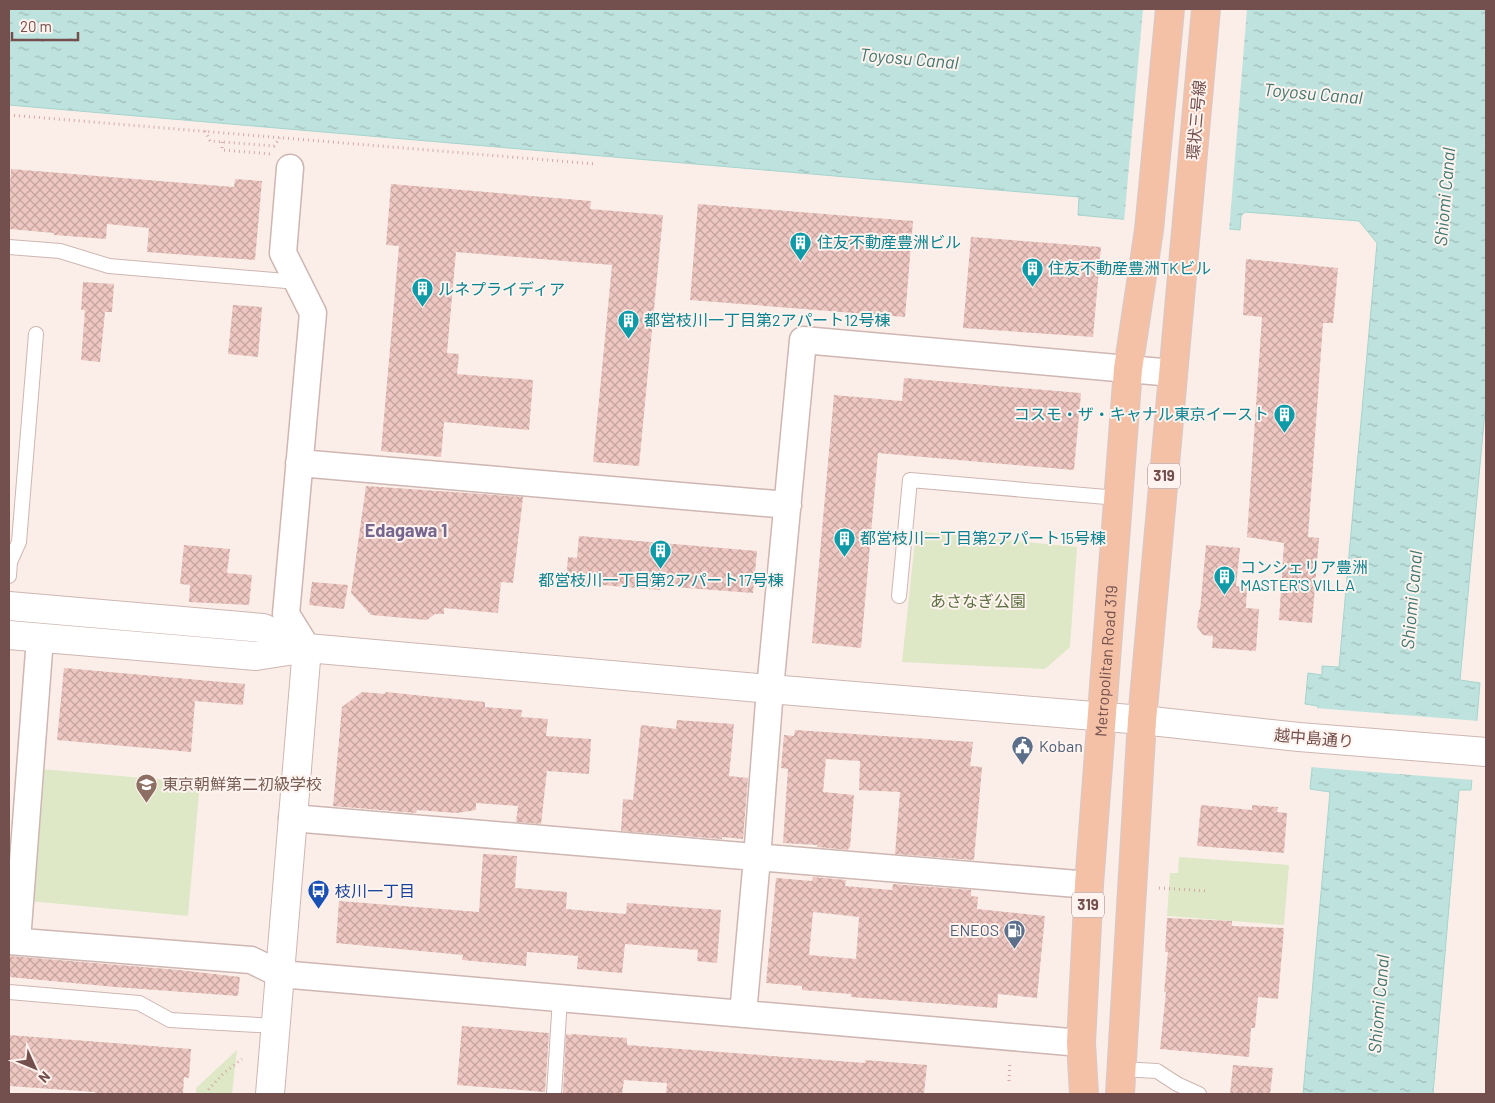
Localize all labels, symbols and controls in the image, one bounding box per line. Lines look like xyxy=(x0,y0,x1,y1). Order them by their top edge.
scale bar xyxy=(12,10,79,42)
text: 20 m xyxy=(20,17,52,35)
water label: Toyosu Canal xyxy=(859,43,959,73)
water label: Toyosu Canal xyxy=(1263,78,1363,108)
street label: 環状三号線 xyxy=(1183,79,1208,161)
water label: Shiomi Canal xyxy=(1429,147,1459,247)
building icon: 住友不動産豊洲ビル xyxy=(789,230,813,261)
place label: 住友不動産豊洲ビル xyxy=(817,232,961,251)
building icon: 住友不動産豊洲TKビル xyxy=(1020,256,1044,287)
place label: 住友不動産豊洲TKビル xyxy=(1048,258,1211,277)
building icon: ルネプライディア xyxy=(410,277,434,308)
place label: ルネプライディア xyxy=(438,279,565,298)
building icon: 都営枝川一丁目第2アパート12号棟 xyxy=(616,308,640,339)
place label: 都営枝川一丁目第2アパート12号棟 xyxy=(644,310,890,329)
building icon: コスモ・ザ・キャナル東京イースト xyxy=(1273,402,1297,433)
place label: コスモ・ザ・キャナル東京イースト xyxy=(1014,404,1269,423)
road number: 319 xyxy=(1148,464,1180,488)
district label: Edagawa 1 xyxy=(365,519,447,541)
building icon: 都営枝川一丁目第2アパート15号棟 xyxy=(832,526,856,557)
place label: 都営枝川一丁目第2アパート15号棟 xyxy=(860,528,1106,547)
building icon: 都営枝川一丁目第2アパート17号棟 xyxy=(649,539,673,570)
water label: Shiomi Canal xyxy=(1396,550,1426,650)
place label: コンシェリア豊洲 MASTER'S VILLA xyxy=(1240,557,1368,594)
building icon: コンシェリア豊洲 MASTER'S VILLA xyxy=(1212,564,1236,595)
place label: 都営枝川一丁目第2アパート17号棟 xyxy=(538,570,784,589)
street label: Metropolitan Road 319 xyxy=(1090,584,1121,737)
park label: あさなぎ公園 xyxy=(930,591,1026,610)
street label: 越中島通り xyxy=(1273,725,1355,750)
public building icon: Koban xyxy=(1011,734,1035,765)
place label: Koban xyxy=(1039,736,1083,755)
school or university icon: 東京朝鮮第二初級学校 xyxy=(134,772,158,803)
place label: 東京朝鮮第二初級学校 xyxy=(162,774,322,793)
bus stop icon: 枝川一丁目 xyxy=(307,879,331,910)
place label: 枝川一丁目 xyxy=(335,881,415,900)
road number: 319 xyxy=(1072,892,1104,918)
fuel station icon: ENEOS xyxy=(1003,918,1027,949)
place label: ENEOS xyxy=(950,920,999,939)
water label: Shiomi Canal xyxy=(1363,954,1393,1054)
north arrow xyxy=(10,1043,60,1093)
text: N xyxy=(35,1068,54,1087)

